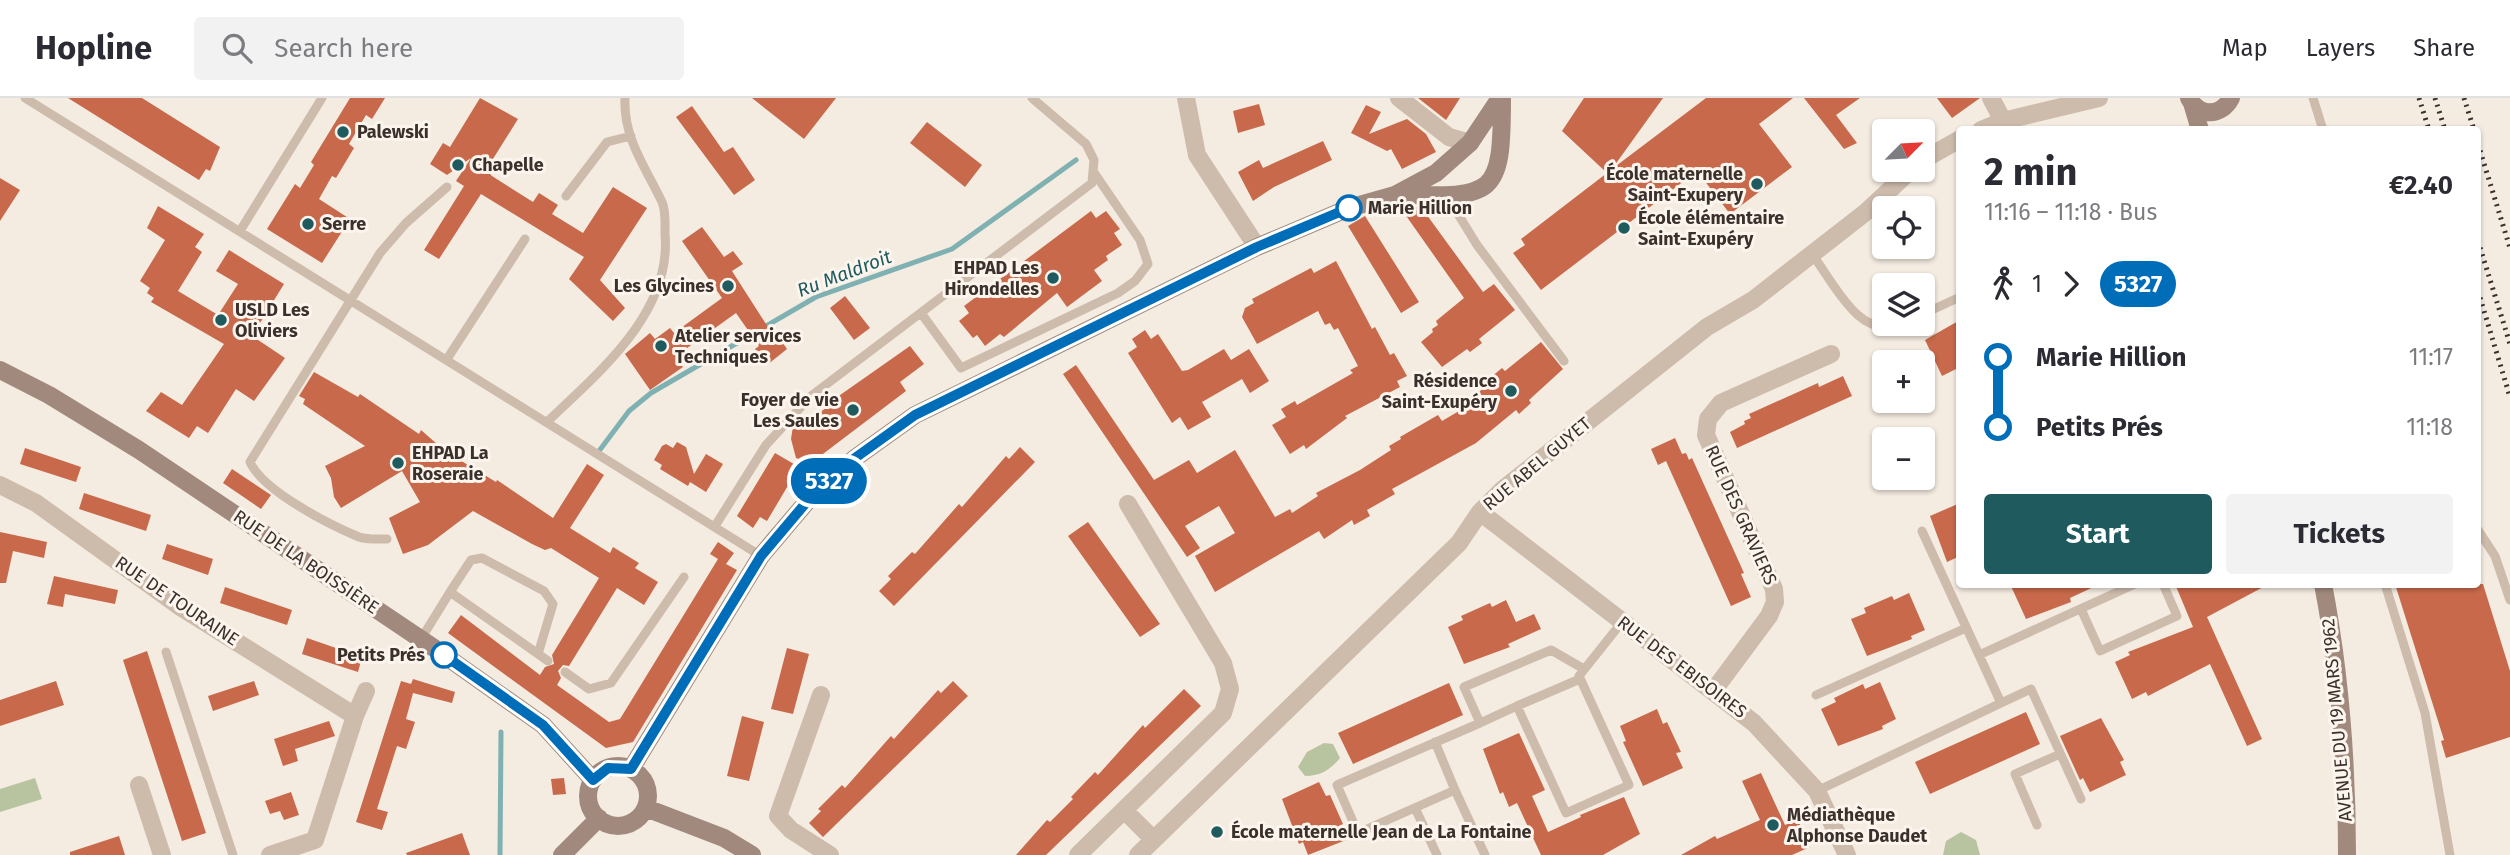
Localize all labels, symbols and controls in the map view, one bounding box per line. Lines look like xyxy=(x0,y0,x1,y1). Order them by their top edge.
search box xyxy=(194,17,684,80)
text: Hopline xyxy=(35,28,152,68)
icon: search xyxy=(218,29,256,67)
text: Search here xyxy=(274,33,413,64)
text: Map xyxy=(2222,34,2268,62)
text: Layers xyxy=(2306,34,2375,62)
text: Share xyxy=(2413,34,2475,62)
north arrow xyxy=(1872,119,1936,182)
map controls xyxy=(1872,119,1935,490)
place label: Palewski xyxy=(357,121,429,143)
marker: Palewski xyxy=(335,124,351,140)
text: 2 min xyxy=(1984,149,2077,195)
place label: Chapelle xyxy=(472,154,544,176)
marker: Chapelle xyxy=(450,157,466,173)
place label: École maternelle Saint-Exupery xyxy=(1606,162,1744,206)
text: €2.40 xyxy=(2389,170,2453,201)
marker: École maternelle Saint-Exupery xyxy=(1749,176,1765,192)
marker: Marie Hillion xyxy=(1336,195,1362,221)
button: locate xyxy=(1872,196,1935,259)
place label: Marie Hillion xyxy=(1368,197,1472,219)
text: 11:16 – 11:18 · Bus xyxy=(1984,198,2157,226)
place label: École élémentaire Saint-Exupéry xyxy=(1638,206,1784,250)
place label: Serre xyxy=(322,213,366,235)
marker: Serre xyxy=(300,216,316,232)
marker: École élémentaire Saint-Exupéry xyxy=(1616,220,1632,236)
water label: Ru Maldroit xyxy=(794,245,895,302)
place label: EHPAD Les Hirondelles xyxy=(944,257,1039,300)
icon: walk xyxy=(1984,265,2022,303)
icon: forward xyxy=(2052,265,2090,303)
marker: EHPAD Les Hirondelles xyxy=(1045,270,1061,286)
text: 1 xyxy=(2032,270,2042,298)
text: 5327 xyxy=(2114,270,2162,298)
button: layers xyxy=(1872,273,1935,336)
place label: Les Glycines xyxy=(614,275,714,297)
marker: Les Glycines xyxy=(720,278,736,294)
place label: USLD Les Oliviers xyxy=(235,299,310,342)
marker: USLD Les Oliviers xyxy=(213,312,229,328)
place label: Atelier services Techniques xyxy=(674,325,801,368)
marker: Atelier services Techniques xyxy=(653,338,669,354)
text: Marie Hillion xyxy=(2036,342,2187,373)
text: 11:17 xyxy=(2409,343,2453,371)
button: + xyxy=(1872,350,1935,413)
place label: Résidence Saint-Exupéry xyxy=(1382,370,1498,413)
marker: Résidence Saint-Exupéry xyxy=(1503,383,1519,399)
place label: Foyer de vie Les Saules xyxy=(741,389,839,432)
marker: Foyer de vie Les Saules xyxy=(845,402,861,418)
street label: RUE ABEL GUYET xyxy=(1479,412,1596,515)
text: Petits Prés xyxy=(2036,412,2163,443)
text: 11:18 xyxy=(2406,413,2453,441)
button: − xyxy=(1872,427,1935,490)
place label: EHPAD La Roseraie xyxy=(412,442,489,485)
street label: RUE DES GRAVIERS xyxy=(1700,442,1782,588)
marker: EHPAD La Roseraie xyxy=(390,455,406,471)
line badge: 5327 xyxy=(780,458,878,504)
text: 5327 xyxy=(805,467,853,495)
button: Start xyxy=(1984,494,2212,574)
button: Tickets xyxy=(2226,494,2453,574)
street label: RUE DE LA BOISSIÈRE xyxy=(229,504,383,619)
street label: RUE DE TOURAINE xyxy=(111,551,243,651)
street label: RUE DES EBISOIRES xyxy=(1613,611,1751,723)
street label: AVENUE DU 19 MARS 1962 xyxy=(2317,617,2357,822)
marker: Petits Prés xyxy=(431,642,457,668)
place label: Petits Prés xyxy=(337,644,425,666)
place label: Médiathèque Alphonse Daudet xyxy=(1786,804,1928,847)
marker: Médiathèque Alphonse Daudet xyxy=(1765,817,1781,833)
place label: École maternelle Jean de La Fontaine xyxy=(1231,820,1532,843)
marker: École maternelle Jean de La Fontaine xyxy=(1209,824,1225,840)

